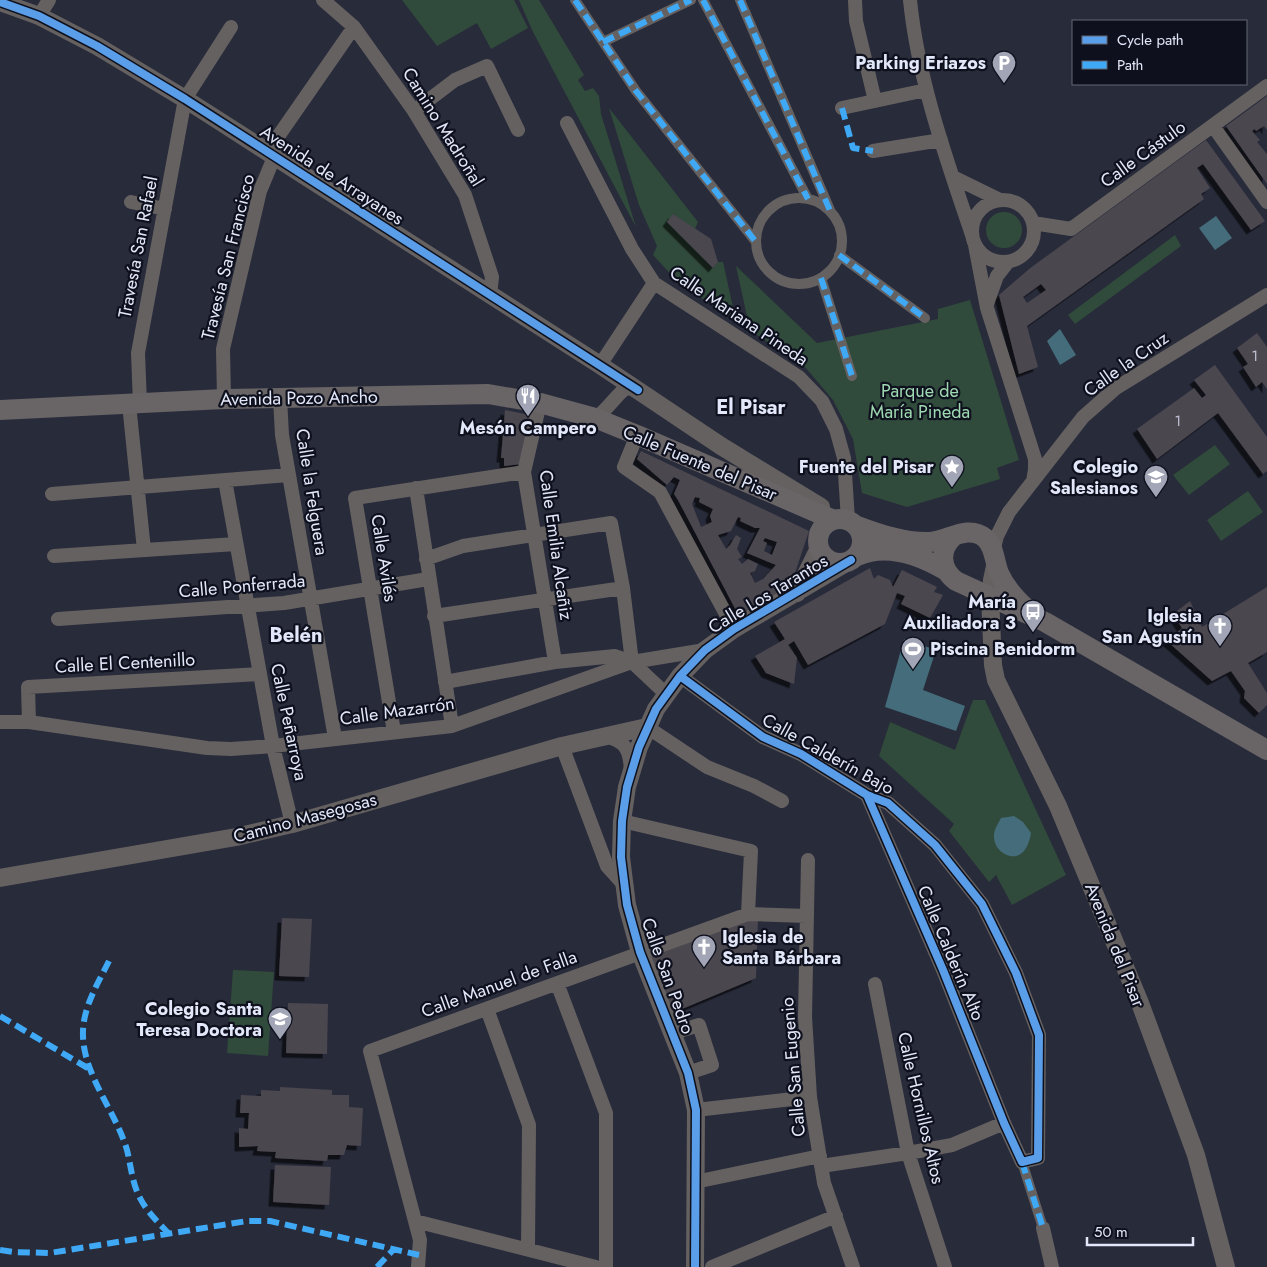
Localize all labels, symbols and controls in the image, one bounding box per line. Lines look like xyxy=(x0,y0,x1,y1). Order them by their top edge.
legend xyxy=(1072,20,1247,85)
text: Cycle path xyxy=(1117,29,1184,51)
place label: Parking Eriazos xyxy=(855,50,986,76)
parking icon: Parking Eriazos xyxy=(991,50,1017,84)
text: Path xyxy=(1117,54,1143,76)
street label: Camino Madroñal xyxy=(396,62,490,192)
street label: Calle Cástulo xyxy=(1095,114,1191,194)
street label: Avenida de Arrayanes xyxy=(255,119,409,231)
street label: Travesía San Francisco xyxy=(195,171,261,343)
street label: Travesía San Rafael xyxy=(112,174,164,320)
street label: Calle Mariana Pineda xyxy=(664,260,814,372)
street label: Calle la Cruz xyxy=(1078,325,1174,403)
house number: 1 xyxy=(1252,345,1258,367)
park label: Parque de María Pineda xyxy=(870,378,970,425)
restaurant icon: Mesón Campero xyxy=(515,383,541,417)
street label: Avenida Pozo Ancho xyxy=(220,384,378,412)
district label: El Pisar xyxy=(716,393,787,422)
house number: 1 xyxy=(1175,410,1181,432)
place label: Mesón Campero xyxy=(459,415,597,441)
street label: Calle Fuente del Pisar xyxy=(619,419,782,508)
street label: Calle la Felguera xyxy=(289,427,335,557)
place label: Fuente del Pisar xyxy=(799,454,935,480)
place icon: Fuente del Pisar xyxy=(939,454,965,488)
place label: Colegio Salesianos xyxy=(1050,454,1138,501)
school or university icon: Colegio Salesianos xyxy=(1143,464,1169,498)
street label: Calle Emilia Alcañiz xyxy=(533,468,579,622)
street label: Calle Avilés xyxy=(364,512,404,604)
street label: Calle Los Tarantos xyxy=(703,548,833,640)
street label: Calle Ponferrada xyxy=(178,568,306,604)
place label: María Auxiliadora 3 xyxy=(902,589,1016,636)
bus stop icon: María Auxiliadora 3 xyxy=(1020,599,1046,633)
place label: Iglesia San Agustín xyxy=(1101,603,1202,650)
church icon: Iglesia San Agustín xyxy=(1207,613,1233,647)
district label: Belén xyxy=(269,621,323,650)
sports icon: Piscina Benidorm xyxy=(900,636,926,670)
place label: Piscina Benidorm xyxy=(930,636,1075,662)
street label: Calle El Centenillo xyxy=(54,646,196,680)
street label: Calle Peñarroya xyxy=(264,661,314,783)
street label: Calle Mazarrón xyxy=(338,690,456,732)
street label: Calle Calderín Bajo xyxy=(757,707,899,801)
street label: Camino Masegosas xyxy=(230,786,380,850)
street label: Avenida del Pisar xyxy=(1078,879,1152,1012)
street label: Calle Calderín Alto xyxy=(911,881,991,1025)
street label: Calle San Pedro xyxy=(635,914,701,1038)
place label: Iglesia de Santa Bárbara xyxy=(722,924,841,971)
church icon: Iglesia de Santa Bárbara xyxy=(691,934,717,968)
street label: Calle Manuel de Falla xyxy=(418,944,580,1024)
place label: Colegio Santa Teresa Doctora xyxy=(136,996,262,1043)
street label: Calle San Eugenio xyxy=(774,996,812,1138)
school or university icon: Colegio Santa Teresa Doctora xyxy=(267,1006,293,1040)
street label: Calle Hornillos Altos xyxy=(891,1030,951,1186)
scale bar xyxy=(1087,1214,1193,1246)
text: 50 m xyxy=(1094,1221,1128,1243)

